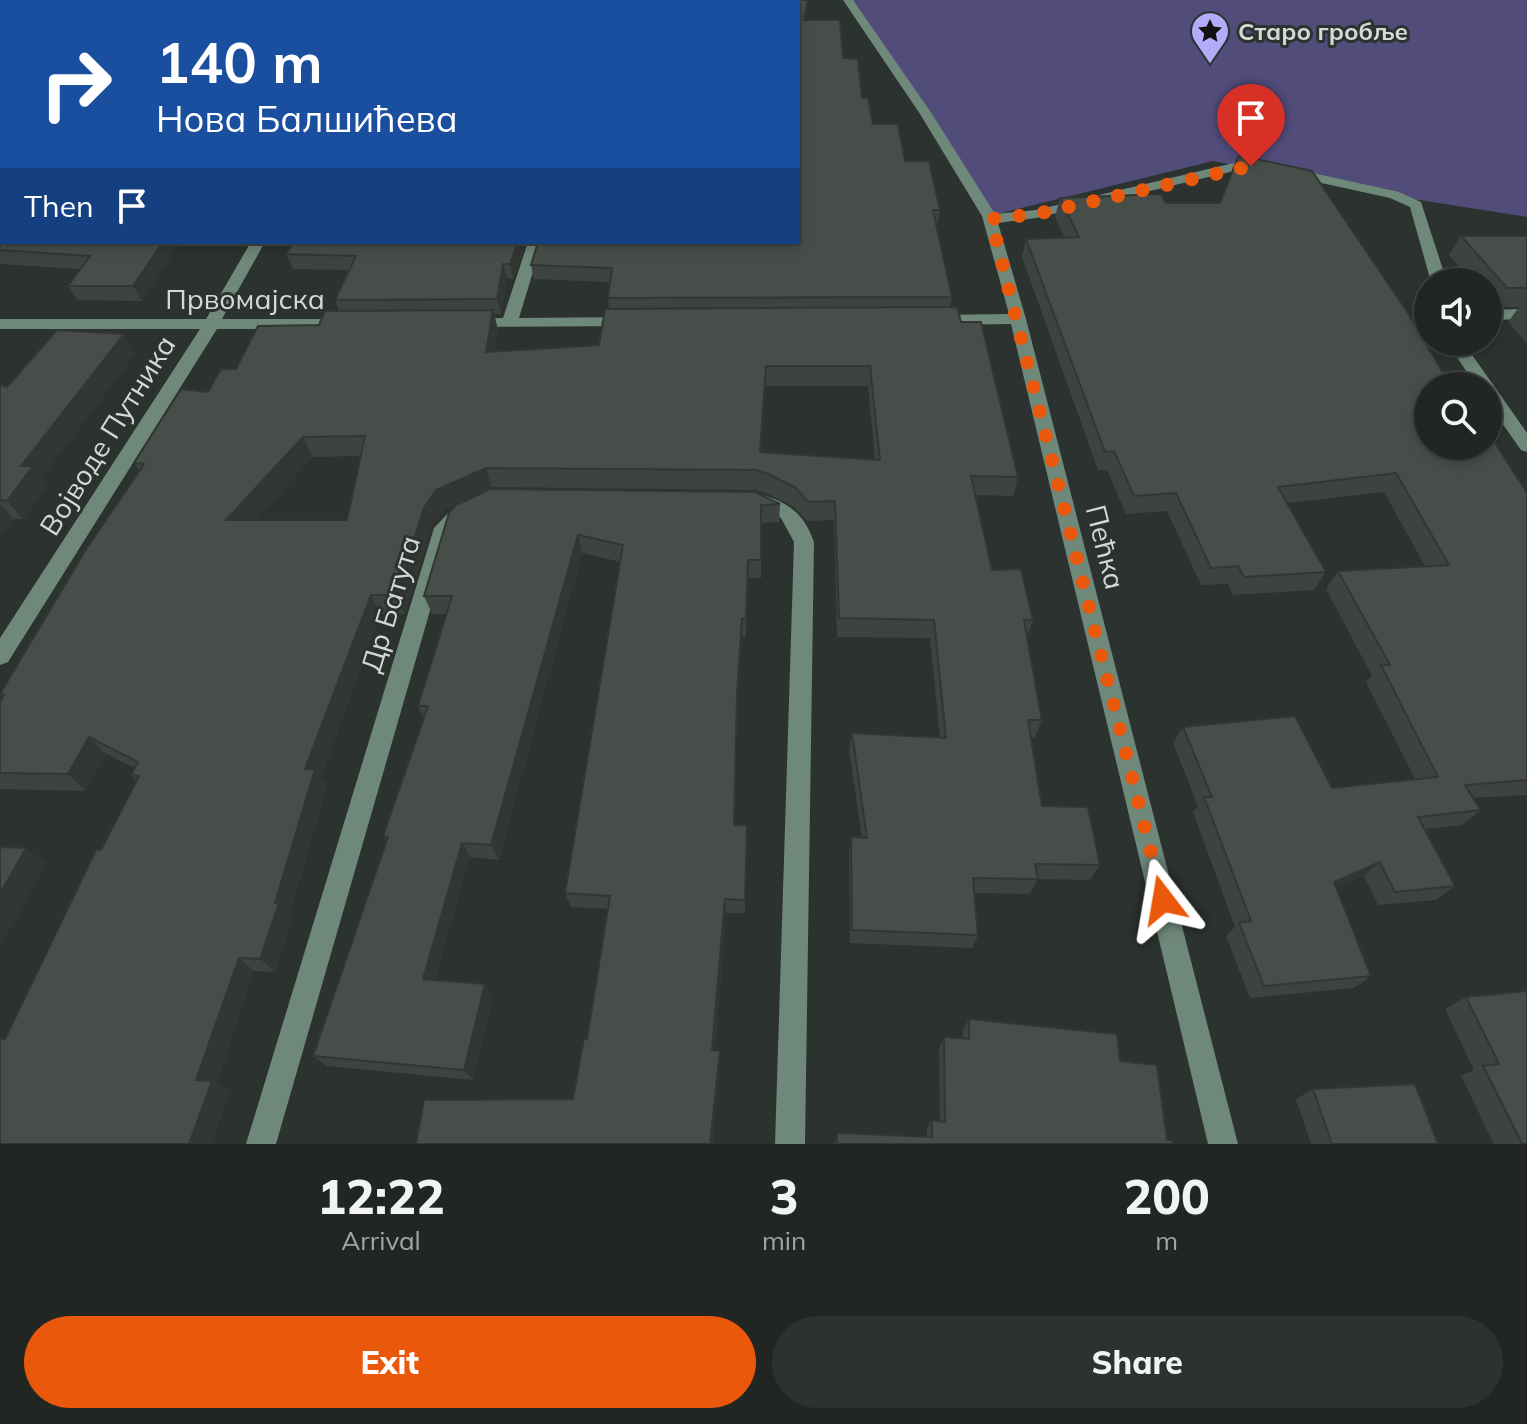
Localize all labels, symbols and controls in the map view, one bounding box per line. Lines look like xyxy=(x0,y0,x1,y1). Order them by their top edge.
place icon: Старо гробље xyxy=(1189,10,1231,65)
place label: Старо гробље xyxy=(1238,16,1408,46)
text: 140 m xyxy=(156,27,323,97)
icon: right xyxy=(24,32,128,136)
pin xyxy=(1217,84,1285,166)
text: Нова Балшићева xyxy=(156,96,458,141)
icon: arrive xyxy=(1229,96,1273,140)
icon: arrive xyxy=(110,184,154,228)
text: Then xyxy=(24,187,94,225)
map controls xyxy=(1414,268,1502,460)
button: sound xyxy=(1414,268,1502,356)
street label: Првомајска xyxy=(165,281,325,316)
street label: Војводе Путника xyxy=(31,329,183,541)
button: search xyxy=(1414,372,1502,460)
street label: Пећка xyxy=(1079,501,1133,593)
street label: Др Батута xyxy=(353,532,427,676)
position arrow xyxy=(1121,858,1205,942)
text: 12:22 xyxy=(317,1166,445,1226)
text: 3 xyxy=(770,1166,799,1226)
text: 200 xyxy=(1123,1166,1210,1226)
text: Arrival xyxy=(341,1224,421,1257)
text: min xyxy=(762,1224,806,1257)
text: m xyxy=(1155,1224,1178,1257)
button: Exit xyxy=(24,1316,756,1408)
button: Share xyxy=(772,1316,1503,1408)

